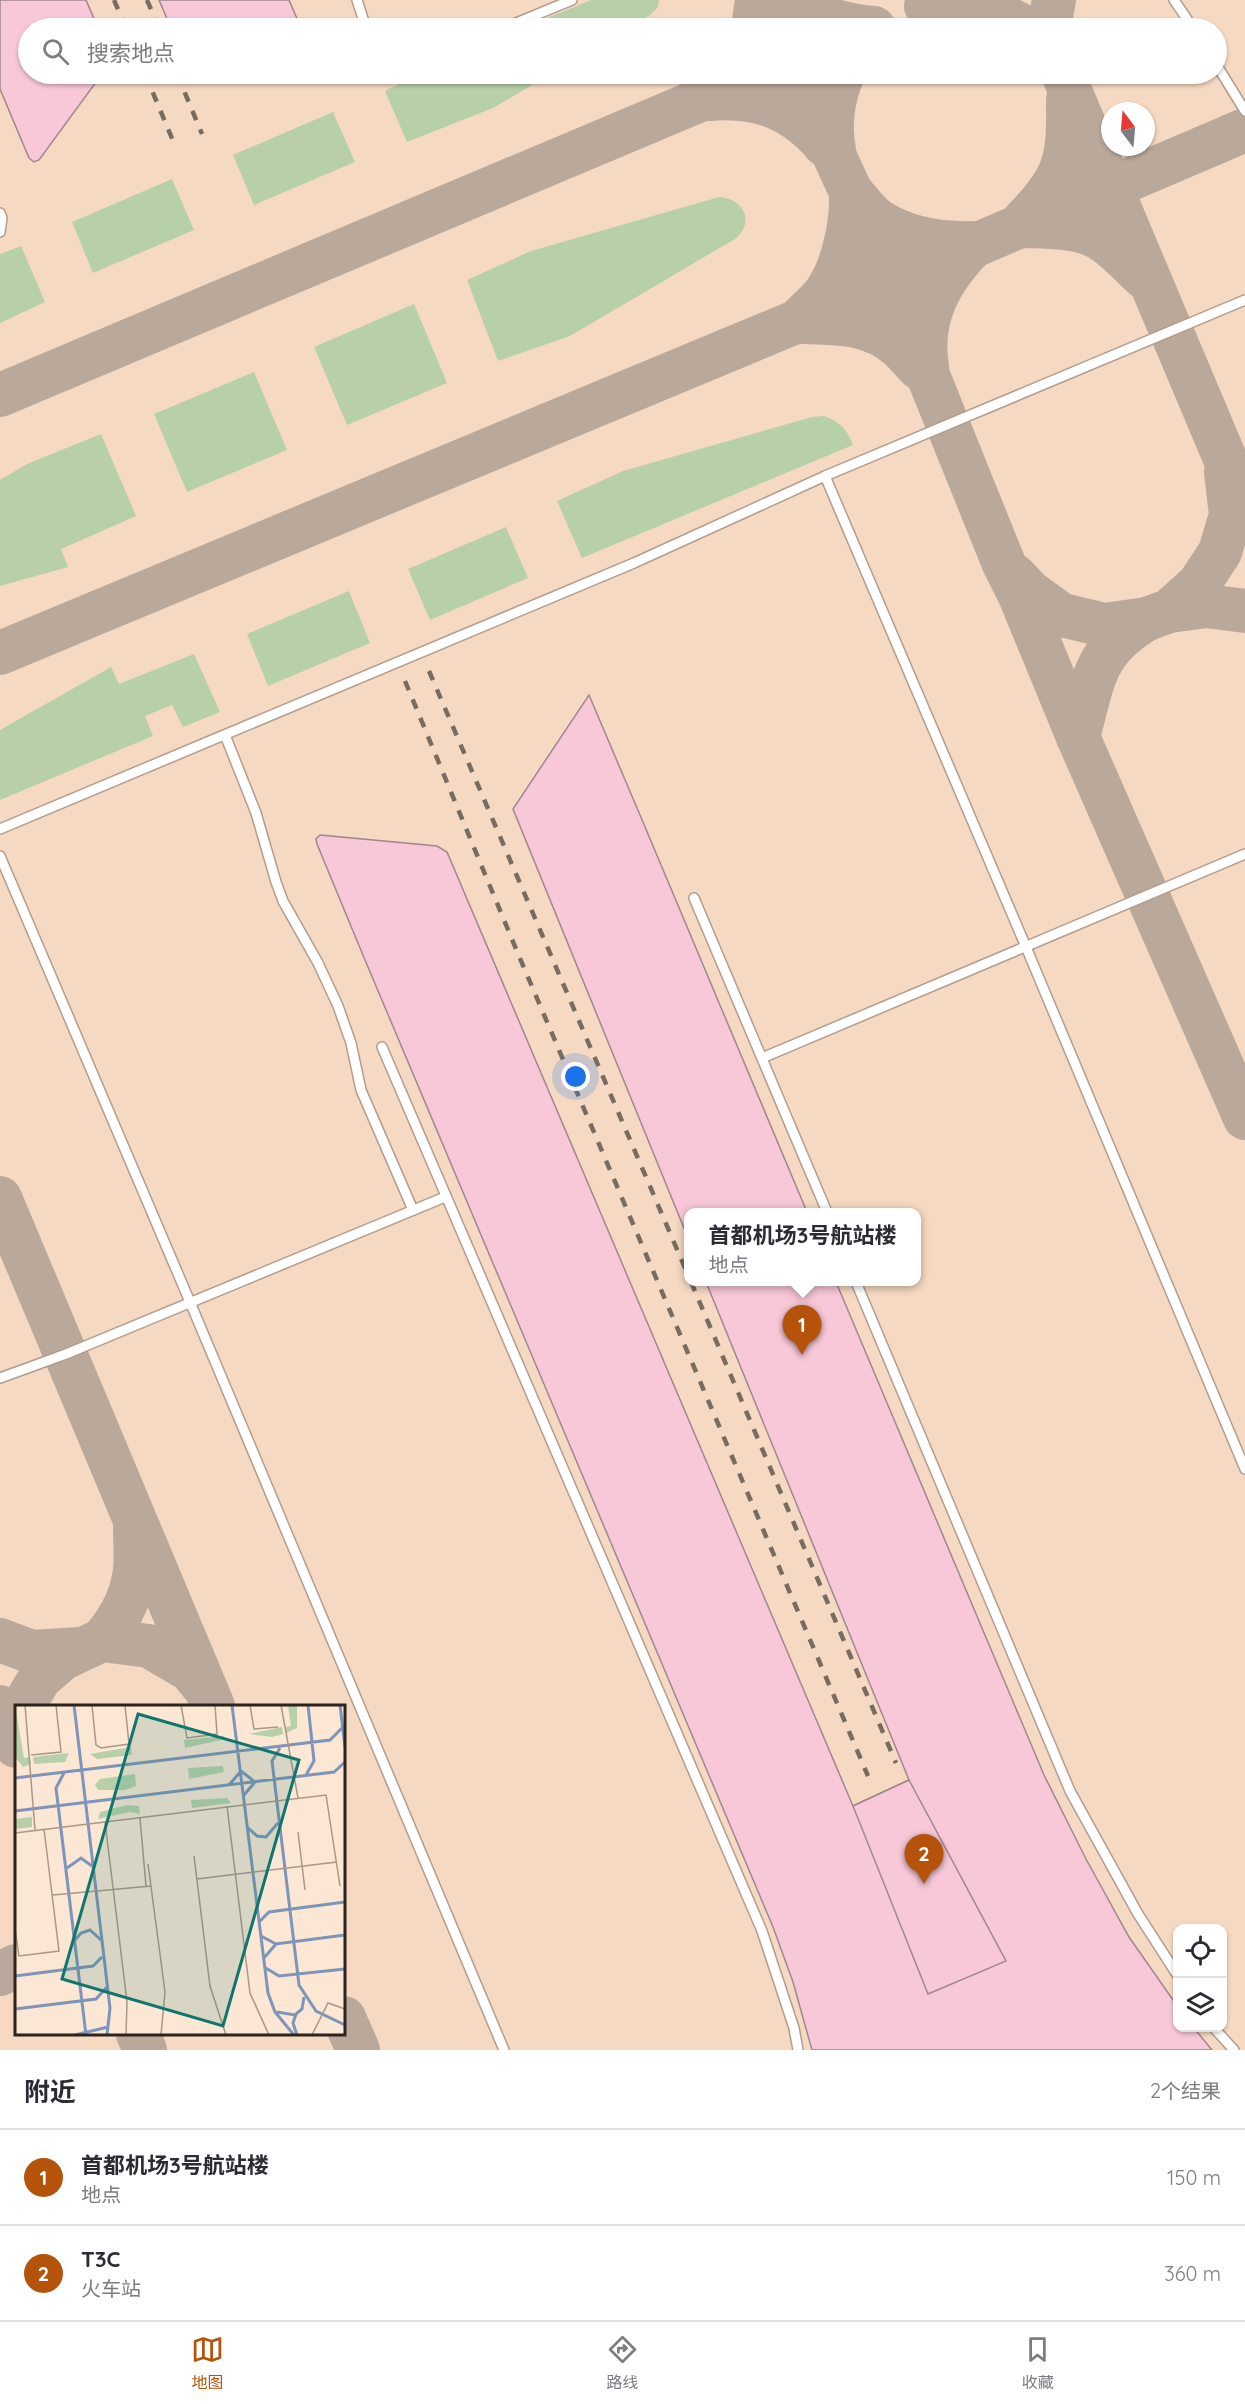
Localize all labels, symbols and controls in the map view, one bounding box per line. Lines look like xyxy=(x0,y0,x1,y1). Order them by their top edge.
search box xyxy=(18,18,1227,84)
icon: search xyxy=(39,35,72,68)
text: 搜索地点 xyxy=(87,39,175,67)
north arrow xyxy=(1101,102,1155,156)
your location xyxy=(561,1062,590,1091)
popup xyxy=(684,1208,921,1286)
text: 首都机场3号航站楼 xyxy=(709,1221,896,1249)
text: 地点 xyxy=(709,1252,749,1277)
pin: 1 xyxy=(782,1306,822,1355)
inset map xyxy=(15,1705,345,2035)
pin: 2 xyxy=(904,1834,944,1884)
map controls xyxy=(1173,1924,1227,2032)
button: locate xyxy=(1173,1924,1227,1978)
button: layers xyxy=(1173,1978,1227,2032)
text: 附近 xyxy=(24,2075,76,2108)
text: 2个结果 xyxy=(1150,2078,1221,2103)
text: 首都机场3号航站楼 xyxy=(81,2151,269,2179)
text: 1 xyxy=(40,2165,47,2190)
text: 150 m xyxy=(1167,2165,1221,2190)
text: 地点 xyxy=(81,2182,121,2207)
text: T3C xyxy=(81,2245,120,2273)
text: 2 xyxy=(38,2261,49,2286)
text: 360 m xyxy=(1164,2261,1221,2286)
text: 火车站 xyxy=(81,2276,141,2301)
tab: 地图 xyxy=(191,2333,224,2393)
tab: 路线 xyxy=(606,2333,639,2393)
tab: 收藏 xyxy=(1021,2333,1054,2393)

